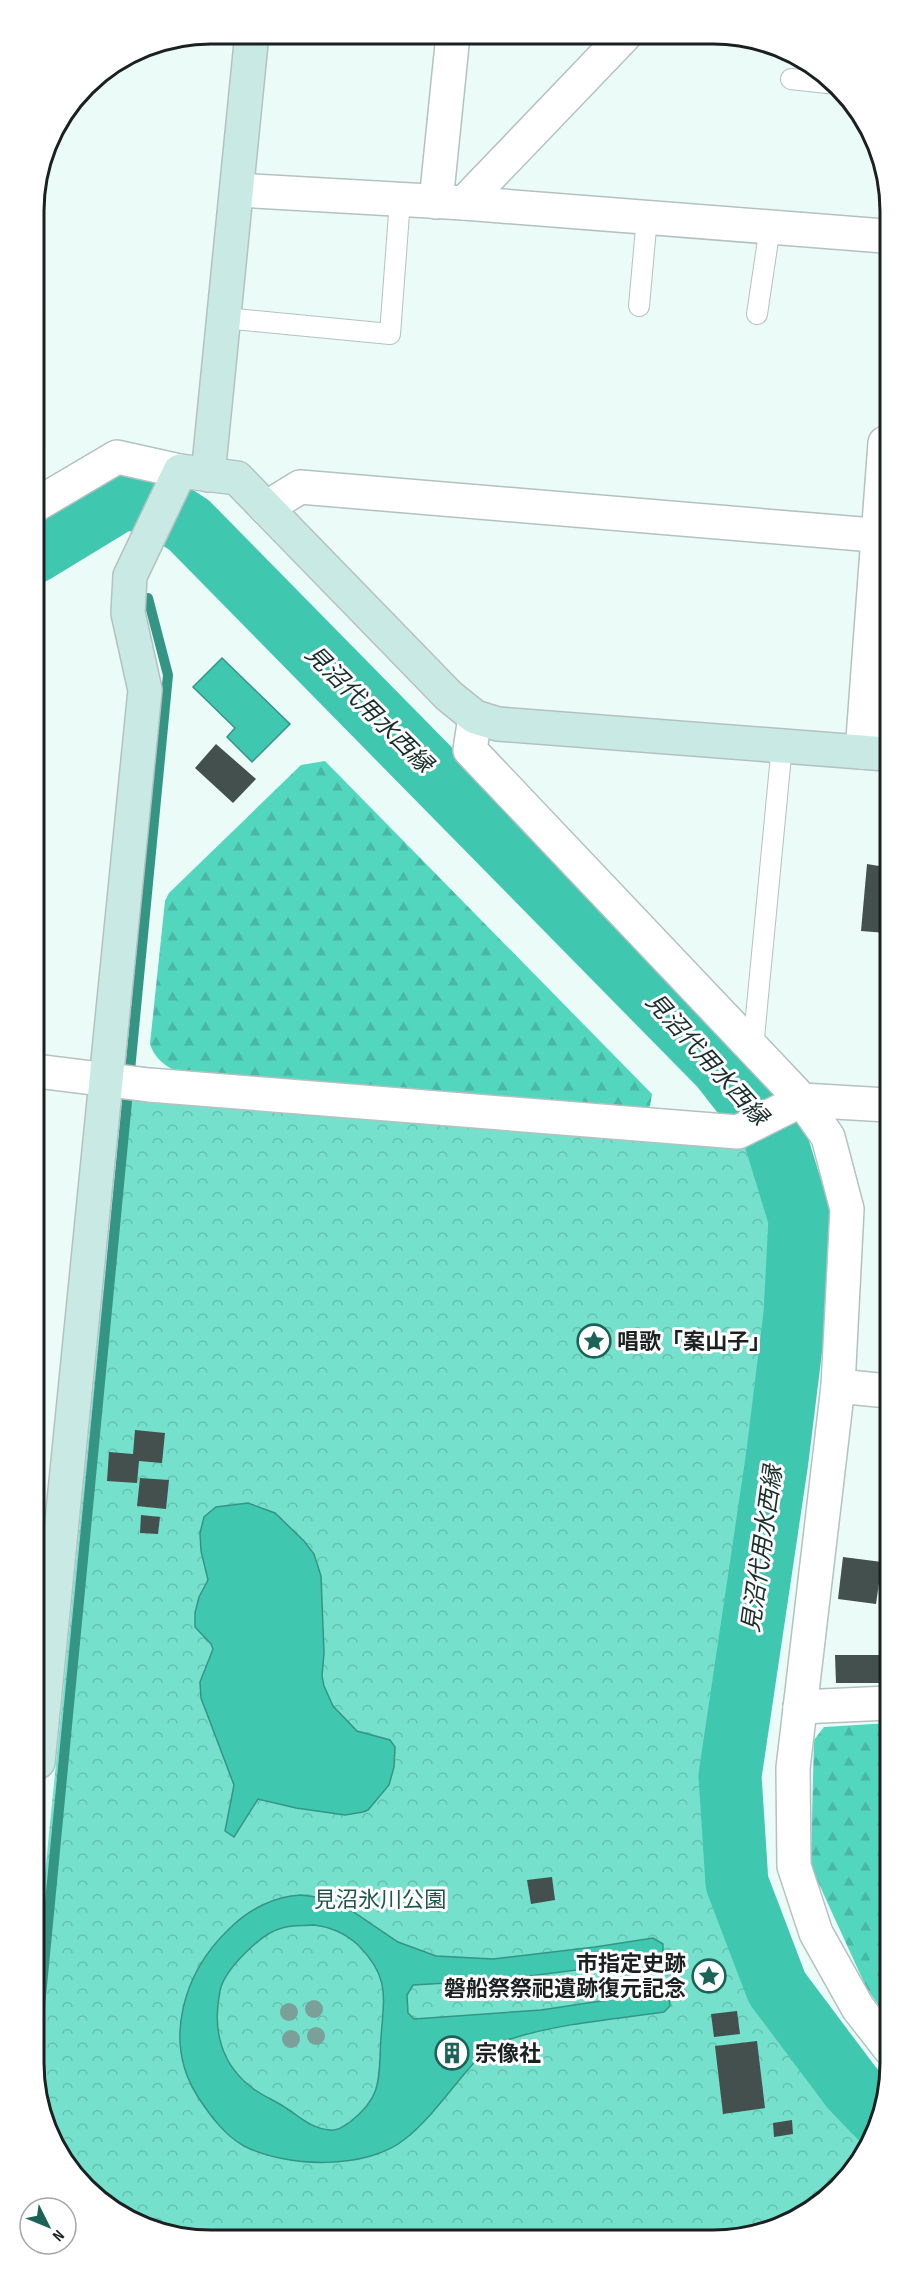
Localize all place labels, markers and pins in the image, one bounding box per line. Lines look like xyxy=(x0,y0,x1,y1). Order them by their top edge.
place icon: 唱歌「案山子」 xyxy=(576,1323,612,1359)
place label: 唱歌「案山子」 xyxy=(617,1329,771,1356)
place label: 市指定史跡 磐船祭祭祀遺跡復元記念 xyxy=(444,1951,686,2003)
place icon: 市指定史跡 磐船祭祭祀遺跡復元記念 xyxy=(691,1958,727,1994)
building icon: 宗像社 xyxy=(434,2035,470,2071)
place label: 宗像社 xyxy=(475,2041,541,2068)

